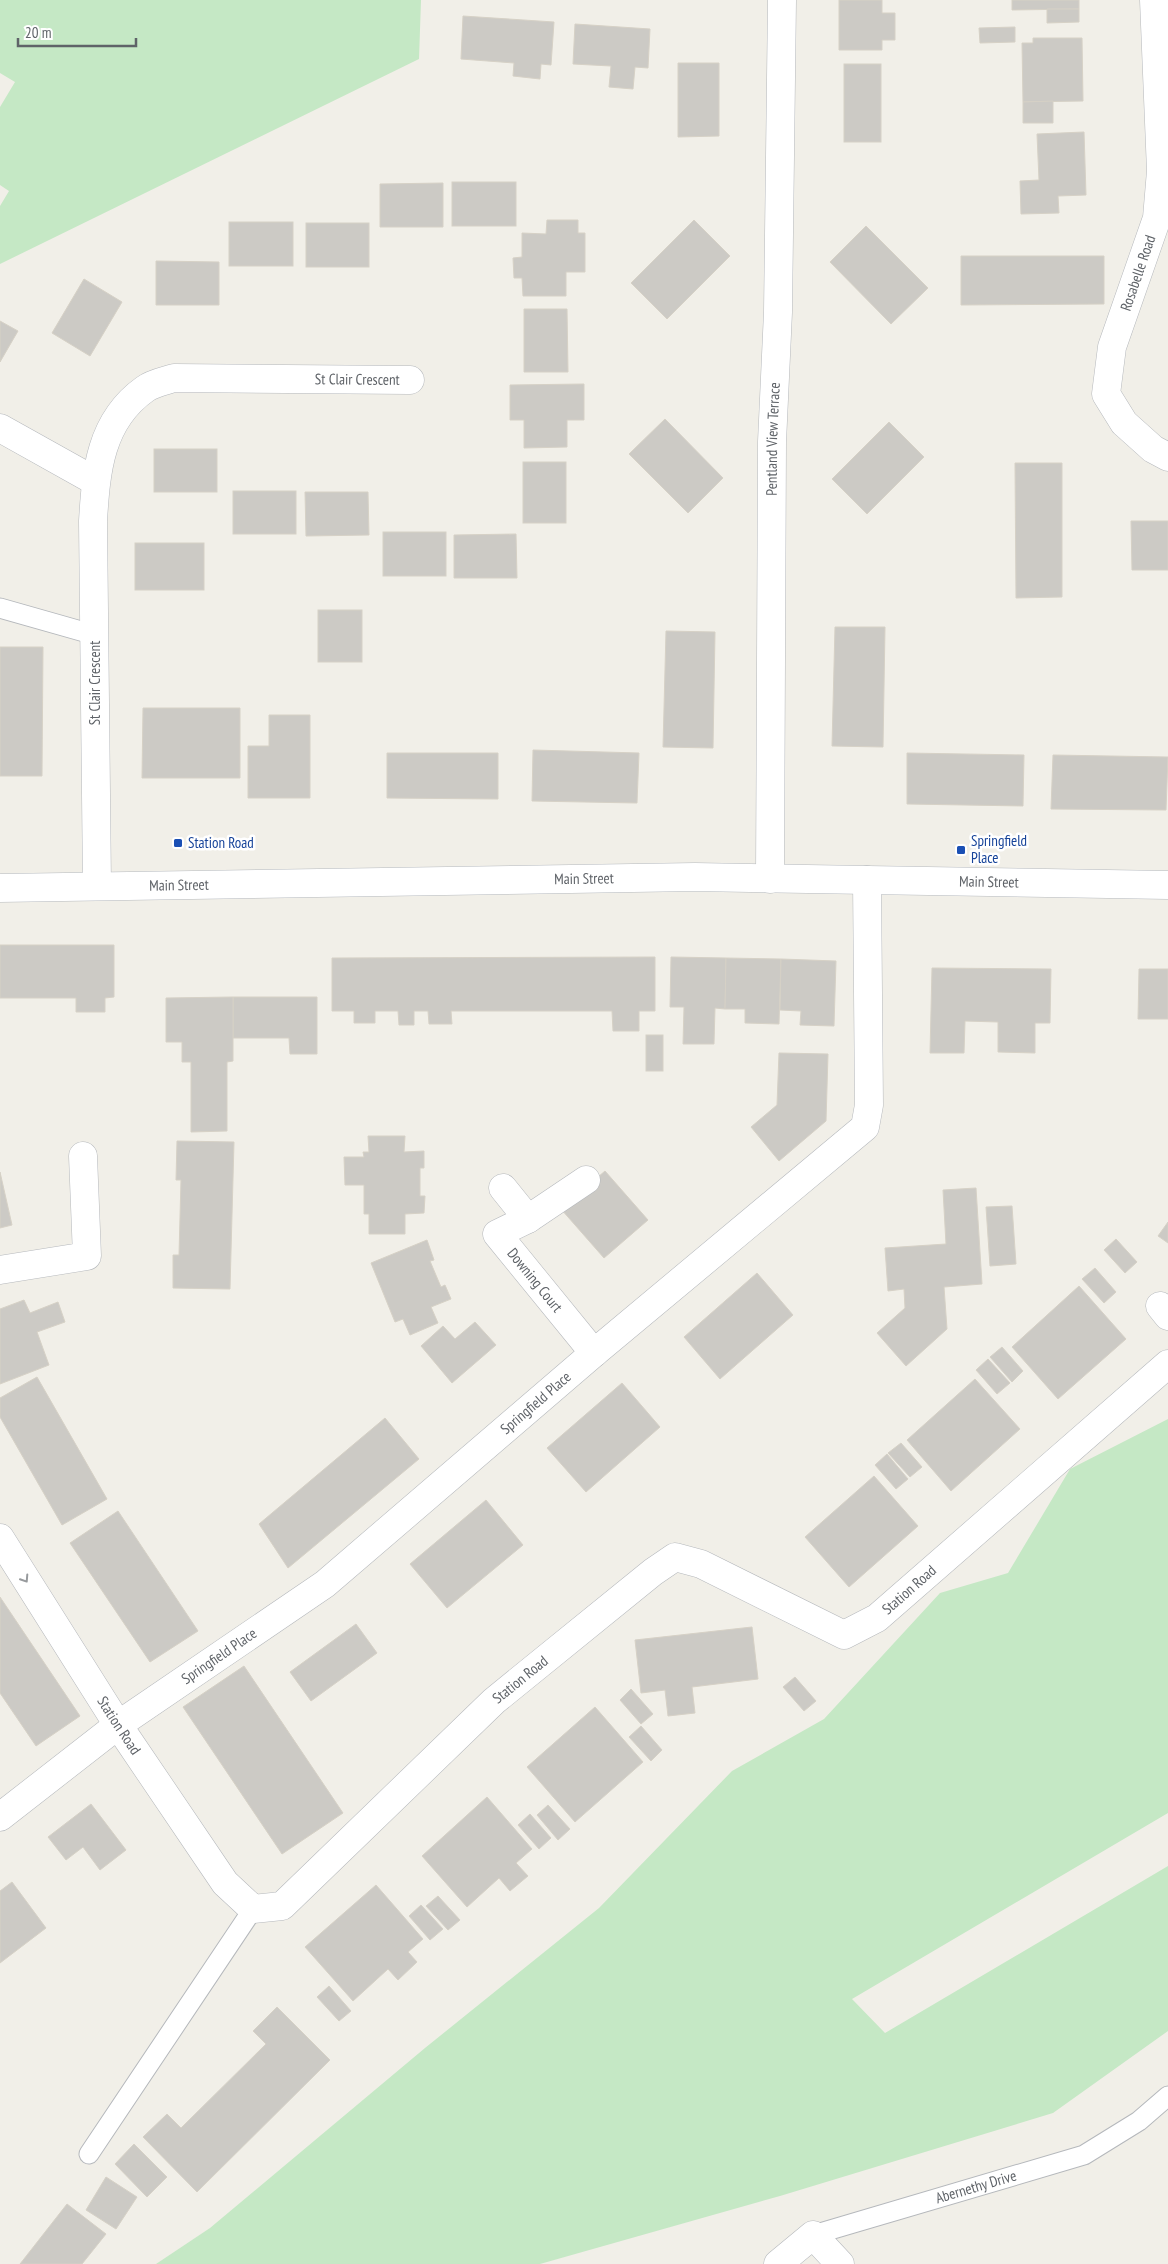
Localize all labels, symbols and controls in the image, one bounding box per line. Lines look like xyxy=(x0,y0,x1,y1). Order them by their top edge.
scale bar xyxy=(18,15,135,47)
text: 20 m xyxy=(25,23,51,42)
street label: Rosabelle Road xyxy=(1116,232,1159,313)
street label: St Clair Crescent xyxy=(315,369,400,389)
street label: Pentland View Terrace xyxy=(762,382,784,496)
street label: St Clair Crescent xyxy=(85,641,104,725)
place label: Springfield Place xyxy=(971,831,1027,867)
place label: Station Road xyxy=(188,833,254,852)
marker: Station Road xyxy=(172,837,184,849)
marker: Springfield Place xyxy=(955,844,967,856)
street label: Main Street xyxy=(554,868,614,888)
street label: Main Street xyxy=(959,871,1019,891)
street label: Main Street xyxy=(149,875,209,895)
street label: Downing Court xyxy=(503,1244,567,1316)
street label: Springfield Place xyxy=(496,1367,575,1438)
street label: Station Road xyxy=(878,1561,940,1618)
one-way arrow xyxy=(19,1574,28,1583)
street label: Springfield Place xyxy=(178,1623,260,1688)
street label: Station Road xyxy=(488,1651,551,1707)
street label: Station Road xyxy=(93,1693,145,1758)
street label: Abernethy Drive xyxy=(933,2165,1018,2207)

